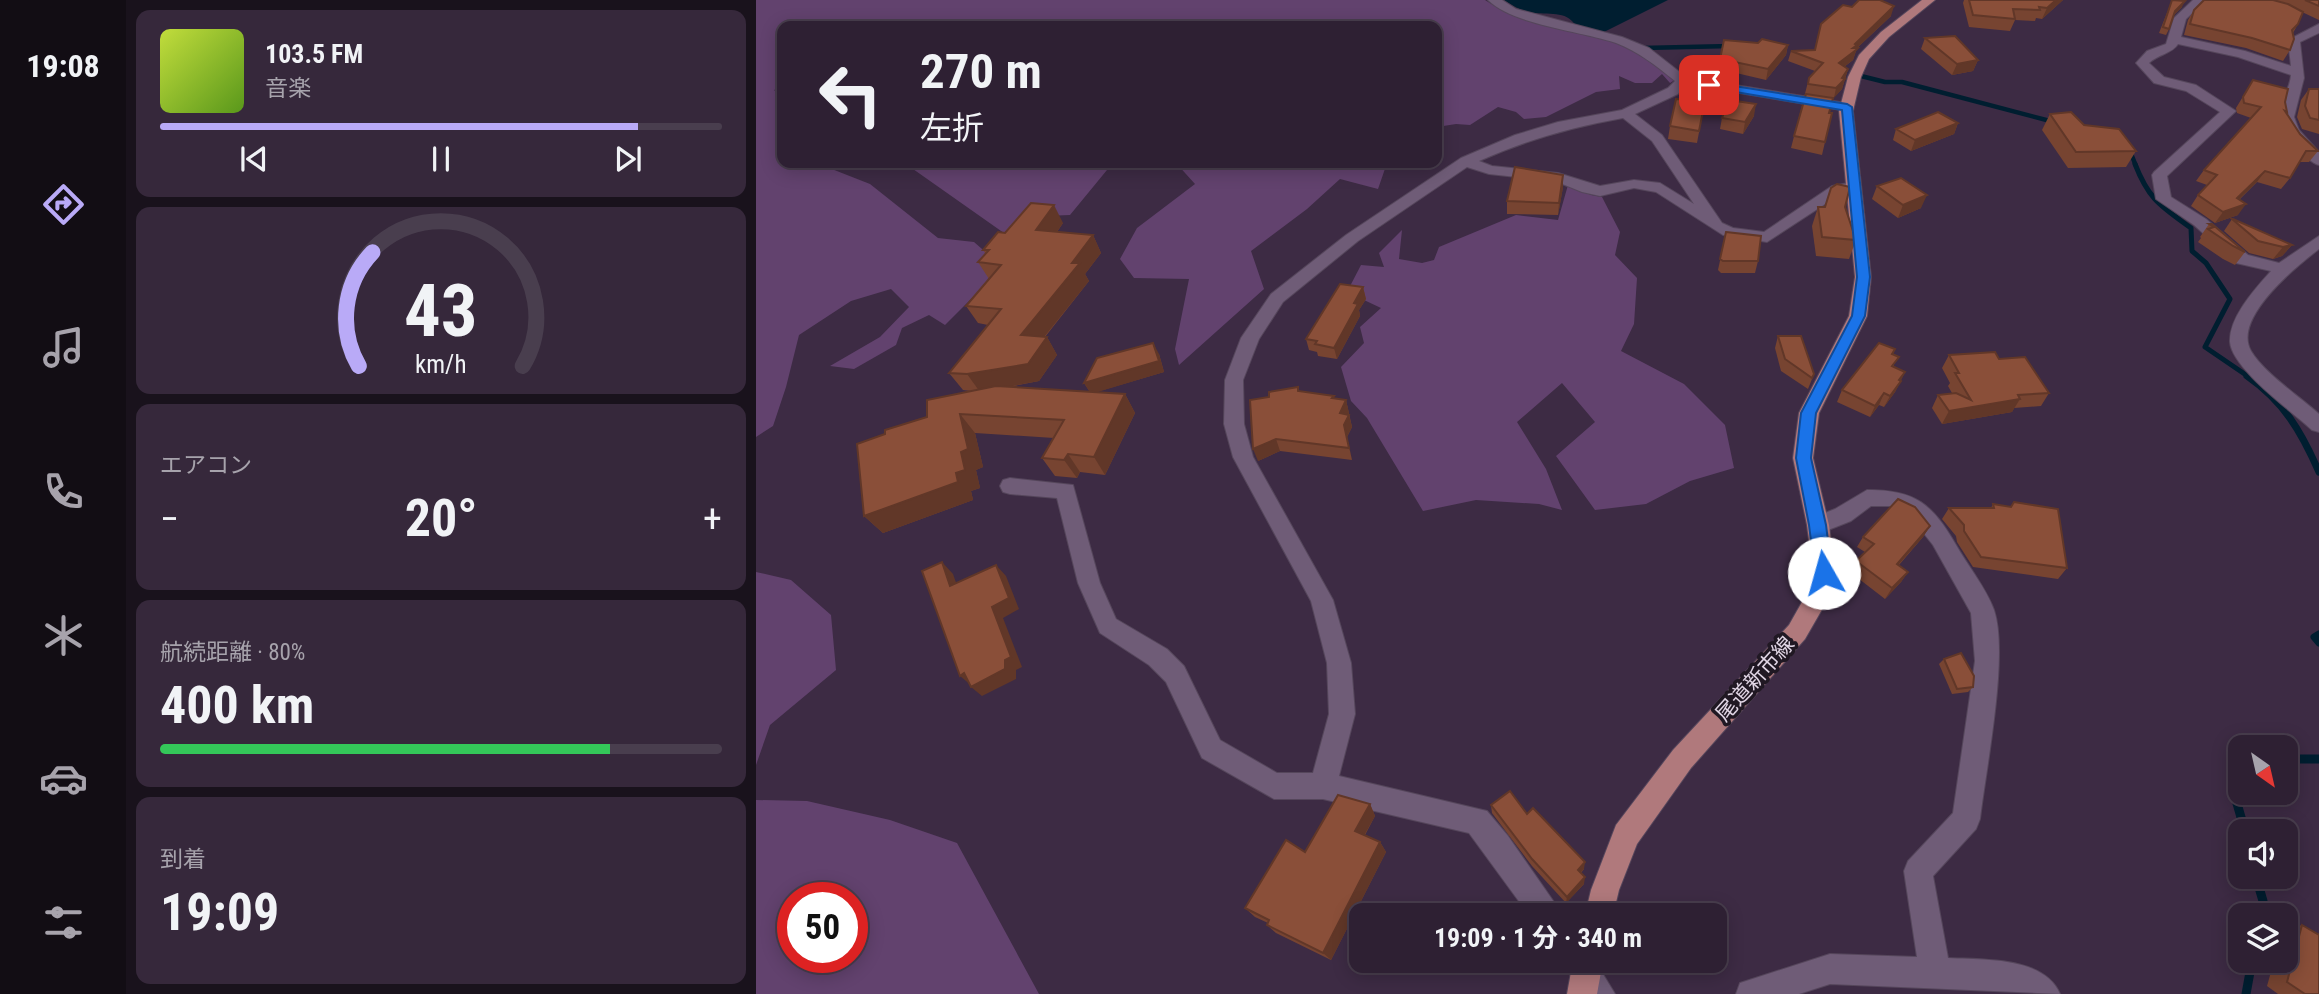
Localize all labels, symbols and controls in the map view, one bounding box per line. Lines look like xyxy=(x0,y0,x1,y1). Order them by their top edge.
text: 103.5 FM xyxy=(265,39,363,69)
text: 270 m xyxy=(920,43,1042,100)
text: 19:08 xyxy=(26,47,100,85)
icon: left xyxy=(805,49,896,140)
pin xyxy=(1679,55,1739,115)
icon: arrive xyxy=(1690,66,1728,104)
text: 音楽 xyxy=(265,75,311,102)
text: 左折 xyxy=(920,109,984,147)
icon: previous xyxy=(235,140,273,178)
icon: pause xyxy=(422,140,460,178)
icon: next xyxy=(609,140,647,178)
icon: directions xyxy=(39,180,88,229)
text: 43 xyxy=(404,269,478,355)
icon: music xyxy=(39,323,88,372)
text: km/h xyxy=(415,350,467,379)
text: エアコン xyxy=(160,452,252,479)
icon: phone xyxy=(39,467,88,516)
text: 20° xyxy=(405,488,477,549)
text: − xyxy=(160,497,179,541)
text: + xyxy=(703,497,722,541)
position arrow xyxy=(1787,536,1861,610)
icon: climate xyxy=(39,611,88,660)
street label: 尾道新市線 xyxy=(1711,632,1799,726)
text: 航続距離 · 80% xyxy=(160,639,305,666)
text: 400 km xyxy=(160,675,314,736)
north arrow xyxy=(2228,735,2298,805)
map controls xyxy=(2228,735,2298,973)
icon: car xyxy=(39,754,88,803)
button: sound xyxy=(2228,819,2298,889)
text: 到着 xyxy=(160,846,206,873)
text: 19:09 xyxy=(160,882,279,943)
speed limit sign: 50 xyxy=(777,882,868,973)
icon: filters xyxy=(39,898,88,947)
button: layers xyxy=(2228,903,2298,973)
text: 19:09 · 1 分 · 340 m xyxy=(1434,923,1642,953)

